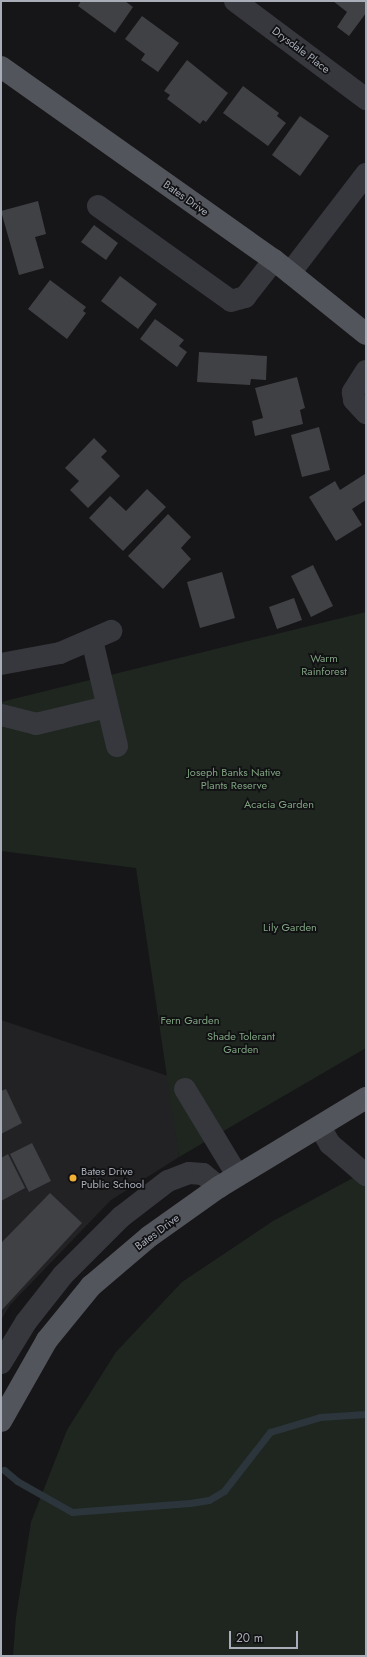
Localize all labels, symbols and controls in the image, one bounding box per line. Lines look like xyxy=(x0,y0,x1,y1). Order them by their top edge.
street label: Drysdale Place xyxy=(270,24,332,76)
street label: Bates Drive xyxy=(161,178,211,218)
park label: Warm Rainforest xyxy=(301,652,347,678)
park label: Joseph Banks Native Plants Reserve xyxy=(187,766,281,792)
park label: Acacia Garden xyxy=(244,797,314,811)
park label: Lily Garden xyxy=(263,920,317,934)
park label: Fern Garden xyxy=(161,1013,219,1027)
park label: Shade Tolerant Garden xyxy=(207,1030,275,1056)
place label: Bates Drive Public School xyxy=(81,1165,144,1191)
marker: Bates Drive Public School xyxy=(68,1173,78,1183)
street label: Bates Drive xyxy=(132,1211,182,1253)
scale bar xyxy=(231,1623,300,1649)
text: 20 m xyxy=(236,1629,263,1647)

